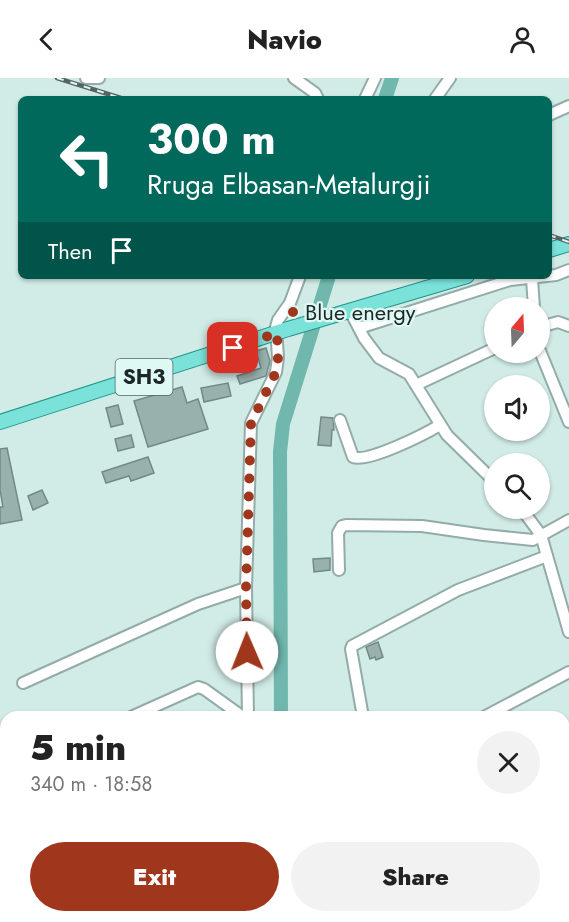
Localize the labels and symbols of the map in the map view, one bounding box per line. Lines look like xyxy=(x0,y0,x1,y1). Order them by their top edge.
place label: Blue energy xyxy=(305,296,416,328)
north arrow xyxy=(484,297,550,363)
marker: Blue energy xyxy=(286,305,300,319)
pin xyxy=(207,322,258,373)
road number: SH3 xyxy=(116,359,172,395)
position arrow xyxy=(215,620,279,684)

